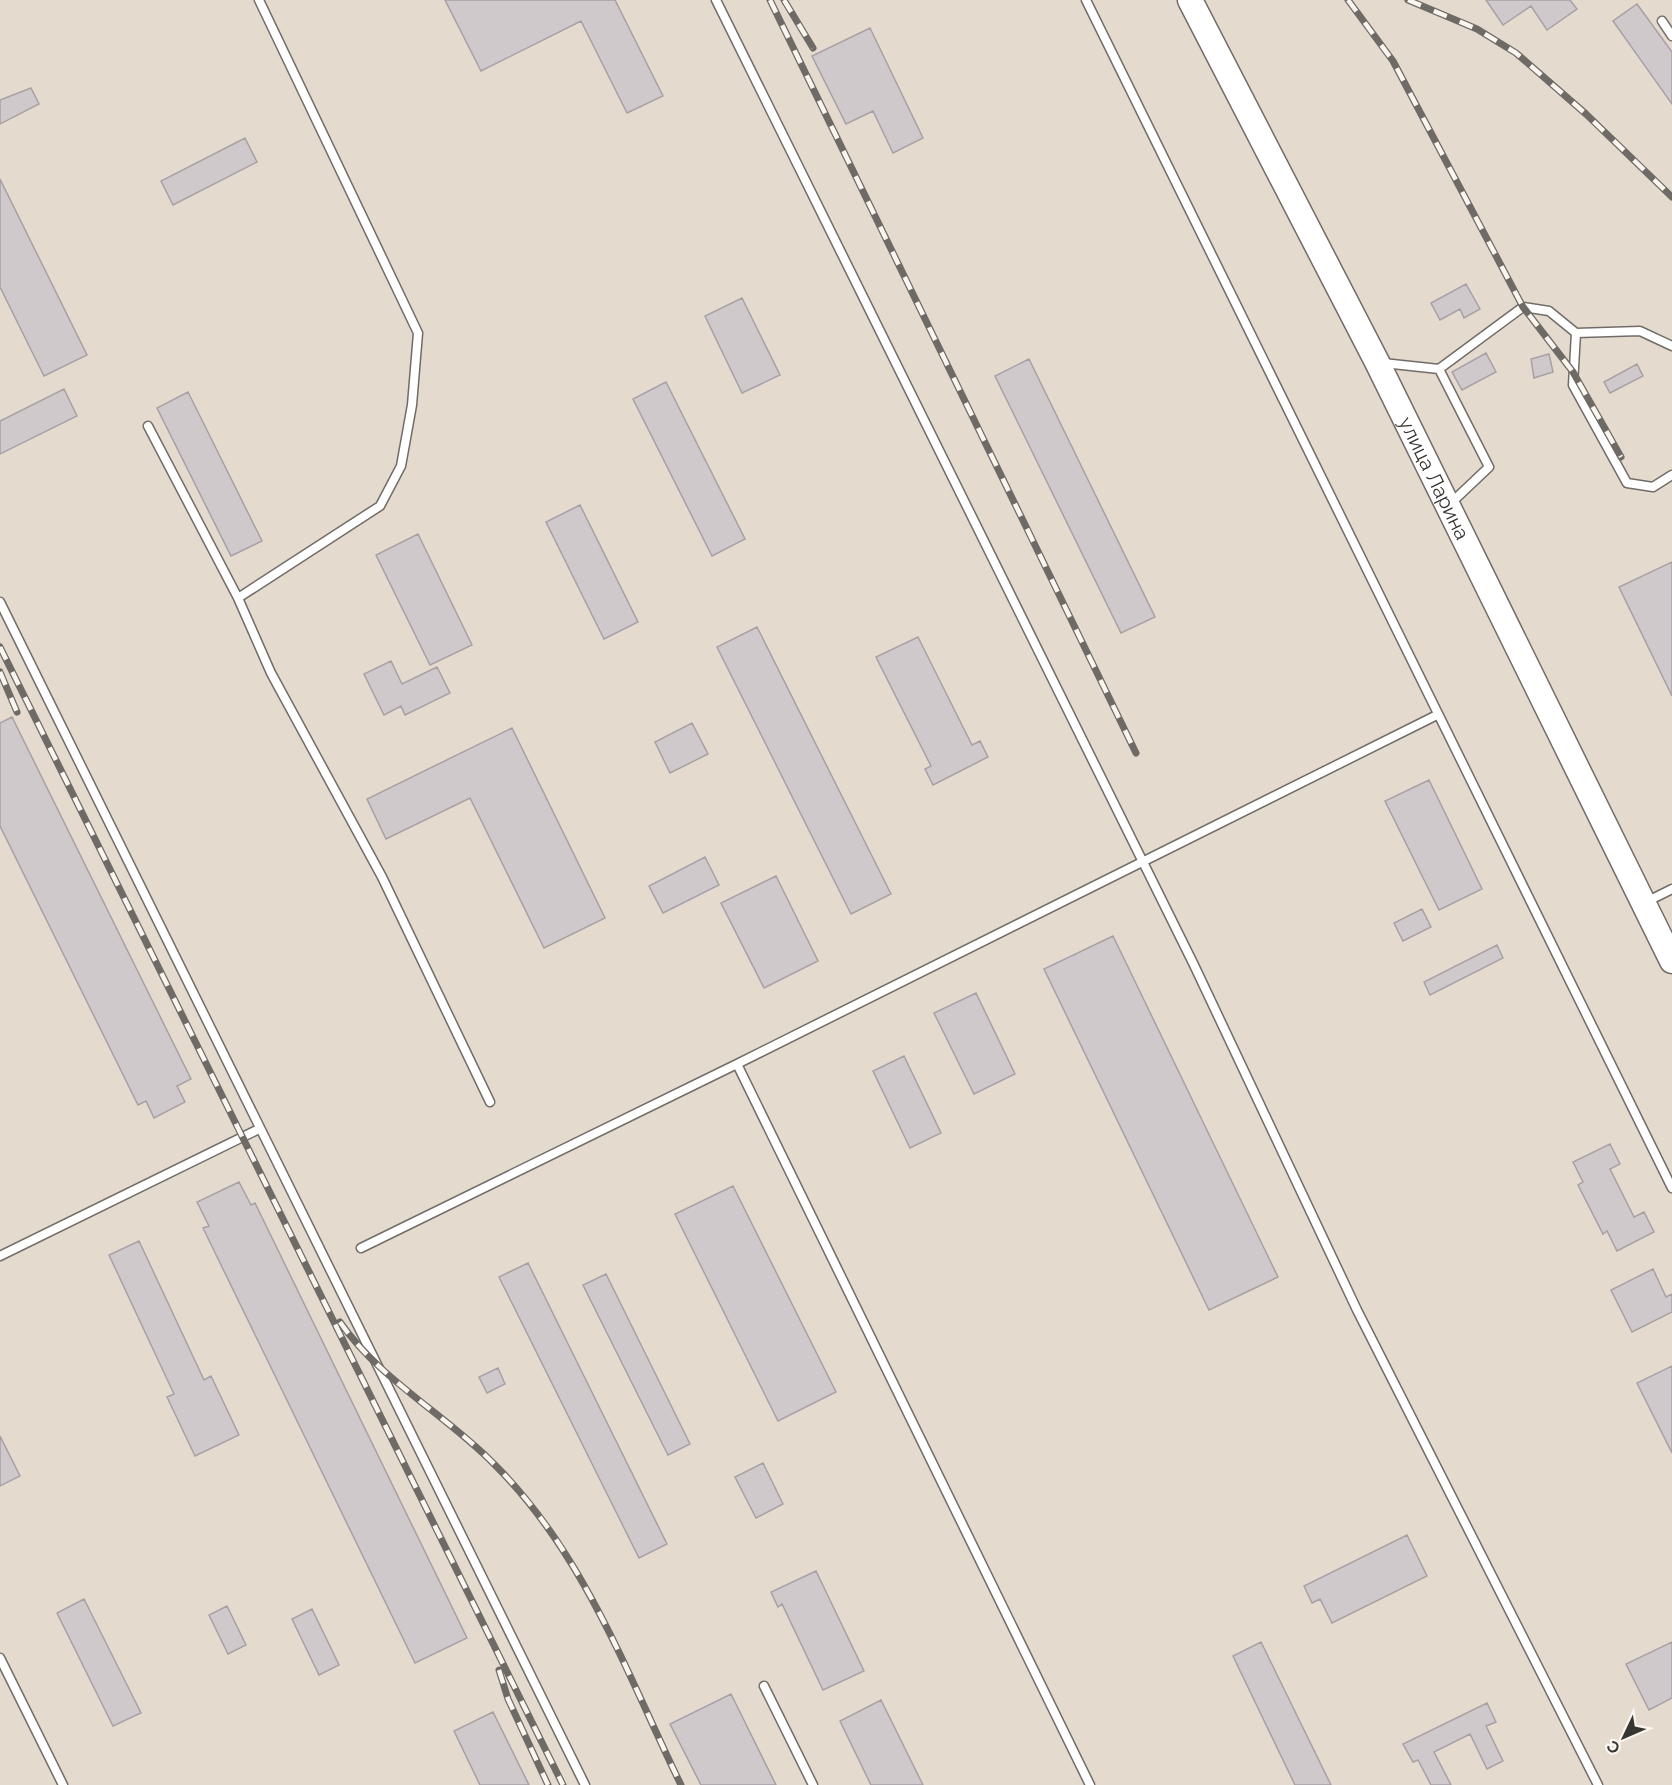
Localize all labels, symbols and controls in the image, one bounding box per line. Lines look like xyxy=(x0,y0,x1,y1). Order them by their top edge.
street label: улица Ларина xyxy=(1394,413,1475,544)
north arrow xyxy=(1594,1707,1654,1767)
text: С xyxy=(1603,1737,1624,1758)

